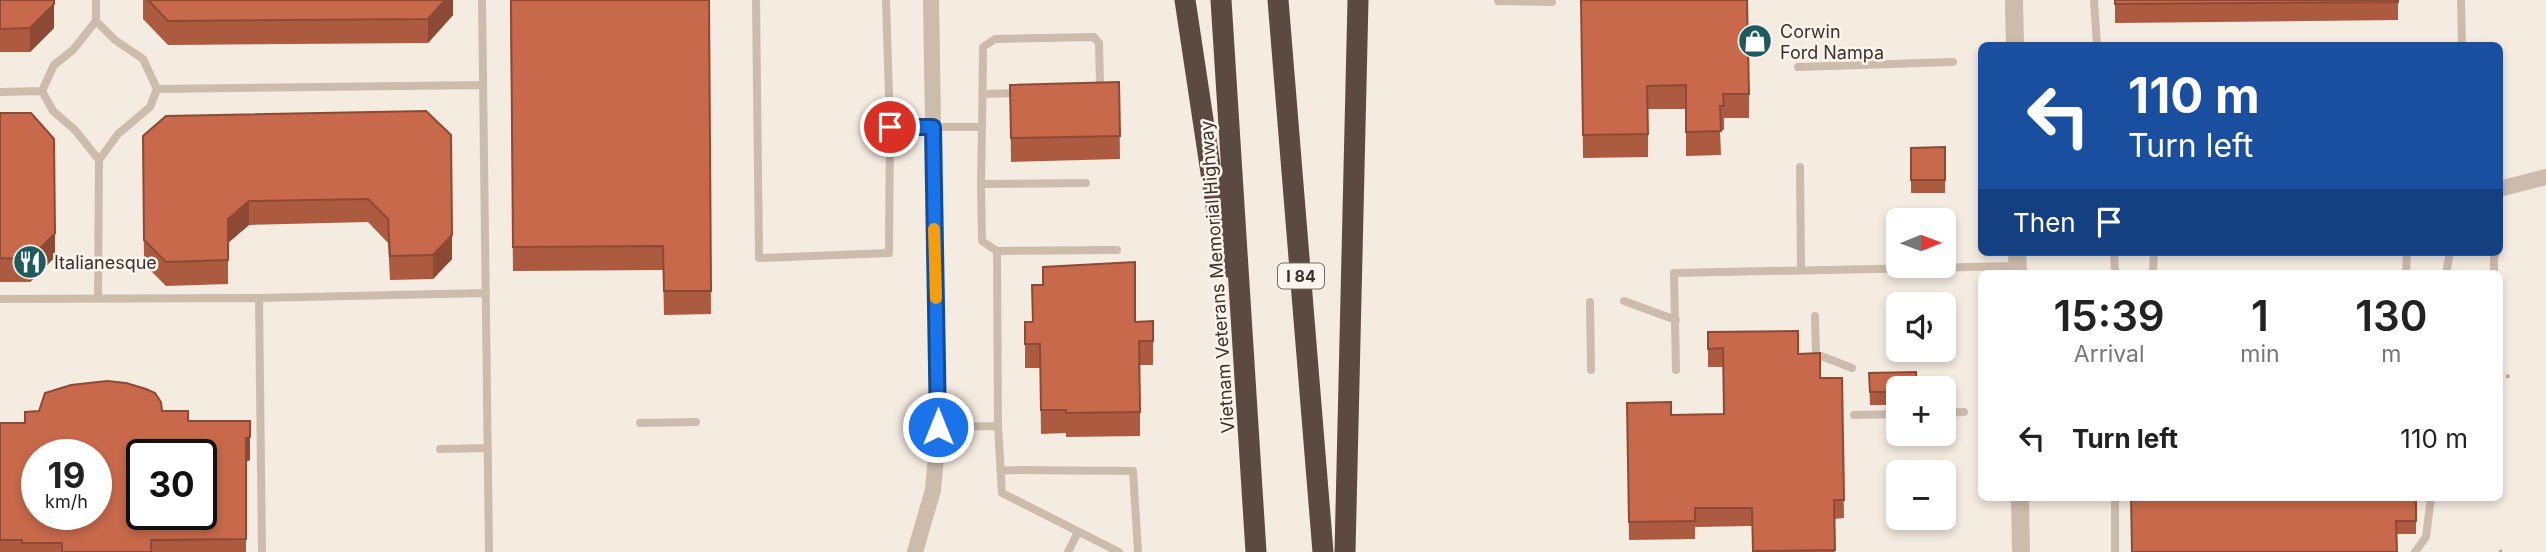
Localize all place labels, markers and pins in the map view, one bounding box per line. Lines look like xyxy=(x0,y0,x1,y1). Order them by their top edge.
place label: Corwin Ford Nampa xyxy=(1780,21,1884,63)
shop icon: Corwin Ford Nampa xyxy=(1736,22,1774,60)
pin xyxy=(860,97,920,157)
restaurant icon: Italianesque xyxy=(11,243,49,281)
place label: Italianesque xyxy=(54,252,157,273)

